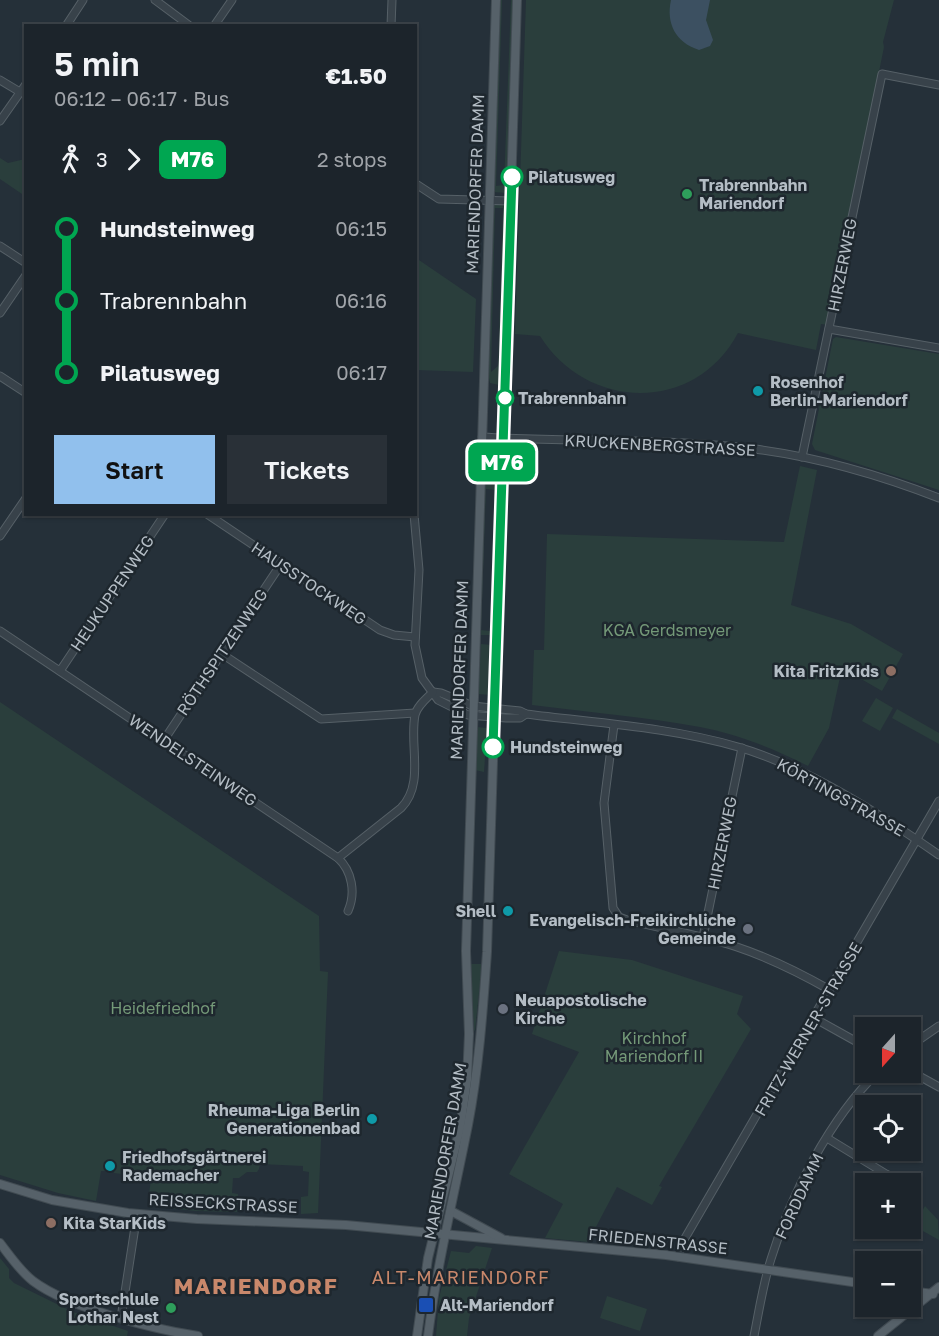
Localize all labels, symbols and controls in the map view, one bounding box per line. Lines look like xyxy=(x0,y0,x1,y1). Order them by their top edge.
text: 5 min xyxy=(54,44,140,83)
text: €1.50 xyxy=(325,62,387,89)
text: 06:12 – 06:17 · Bus xyxy=(54,86,229,110)
street label: MARIENDORFER DAMM xyxy=(462,94,488,274)
icon: walk xyxy=(54,143,87,176)
icon: forward xyxy=(117,143,150,176)
text: M76 xyxy=(171,146,214,172)
text: 3 xyxy=(96,147,108,171)
text: 2 stops xyxy=(317,147,387,171)
marker: Pilatusweg xyxy=(501,166,523,188)
place label: Pilatusweg xyxy=(528,167,615,187)
place label: Trabrennbahn Mariendorf xyxy=(699,175,807,213)
marker: Trabrennbahn Mariendorf xyxy=(680,187,694,201)
text: Hundsteinweg xyxy=(100,215,254,242)
text: 06:15 xyxy=(335,216,387,240)
street label: HIRZERWEG xyxy=(823,217,861,313)
text: Trabrennbahn xyxy=(100,287,247,314)
text: 06:16 xyxy=(335,288,387,312)
text: Pilatusweg xyxy=(100,359,220,386)
text: 06:17 xyxy=(336,360,387,384)
place label: Rosenhof Berlin-Mariendorf xyxy=(770,372,908,410)
marker: Rosenhof Berlin-Mariendorf xyxy=(751,384,765,398)
place label: Trabrennbahn xyxy=(518,388,626,408)
marker: Trabrennbahn xyxy=(496,389,514,407)
street label: KRUCKENBERGSTRASSE xyxy=(564,430,756,460)
button: Start xyxy=(54,435,215,504)
button: Tickets xyxy=(227,435,387,504)
line badge: M76 xyxy=(468,442,536,482)
text: M76 xyxy=(480,449,524,475)
street label: HEUKUPPENWEG xyxy=(66,531,158,655)
street label: HAUSSTOCKWEG xyxy=(248,537,370,629)
street label: MARIENDORFER DAMM xyxy=(446,580,472,760)
street label: RÖTHSPITZENWEG xyxy=(172,585,272,719)
park label: KGA Gerdsmeyer xyxy=(603,620,731,640)
place label: Kita FritzKids xyxy=(774,661,879,681)
marker: Kita FritzKids xyxy=(884,664,898,678)
street label: WENDELSTEINWEG xyxy=(125,710,261,810)
marker: Hundsteinweg xyxy=(482,736,504,758)
place label: Hundsteinweg xyxy=(510,737,622,757)
street label: KÖRTINGSTRASSE xyxy=(773,754,909,840)
street label: HIRZERWEG xyxy=(703,795,741,891)
place label: Shell xyxy=(455,901,497,921)
marker: Shell xyxy=(501,904,515,918)
place label: Evangelisch-Freikirchliche Gemeinde xyxy=(529,910,736,948)
marker: Evangelisch-Freikirchliche Gemeinde xyxy=(741,922,755,936)
street label: FRITZ-WERNER-STRASSE xyxy=(750,938,866,1120)
place label: Neuapostolische Kirche xyxy=(515,990,647,1028)
park label: Heidefriedhof xyxy=(110,998,216,1018)
marker: Neuapostolische Kirche xyxy=(496,1002,510,1016)
north arrow xyxy=(855,1017,921,1083)
map controls xyxy=(855,1017,921,1317)
park label: Kirchhof Mariendorf II xyxy=(605,1028,703,1066)
street label: MARIENDORFER DAMM xyxy=(420,1061,470,1241)
button: locate xyxy=(855,1095,921,1161)
place label: Rheuma-Liga Berlin Generationenbad xyxy=(208,1100,360,1138)
marker: Rheuma-Liga Berlin Generationenbad xyxy=(365,1112,379,1126)
place label: Friedhofsgärtnerei Rademacher xyxy=(122,1147,266,1185)
street label: FORDDAMM xyxy=(770,1150,828,1242)
marker: Friedhofsgärtnerei Rademacher xyxy=(103,1159,117,1173)
button: + xyxy=(855,1173,921,1239)
street label: REISSECKSTRASSE xyxy=(148,1189,298,1217)
place label: Kita StarKids xyxy=(63,1213,166,1233)
marker: Kita StarKids xyxy=(44,1216,58,1230)
street label: FRIEDENSTRASSE xyxy=(587,1224,729,1258)
button: − xyxy=(855,1251,921,1317)
district label: ALT-MARIENDORF xyxy=(372,1266,550,1288)
district label: MARIENDORF xyxy=(174,1272,338,1299)
place label: Sportschlule Lothar Nest xyxy=(58,1289,159,1327)
place label: Alt-Mariendorf xyxy=(440,1295,554,1315)
marker: Alt-Mariendorf xyxy=(417,1296,435,1314)
marker: Sportschlule Lothar Nest xyxy=(164,1301,178,1315)

